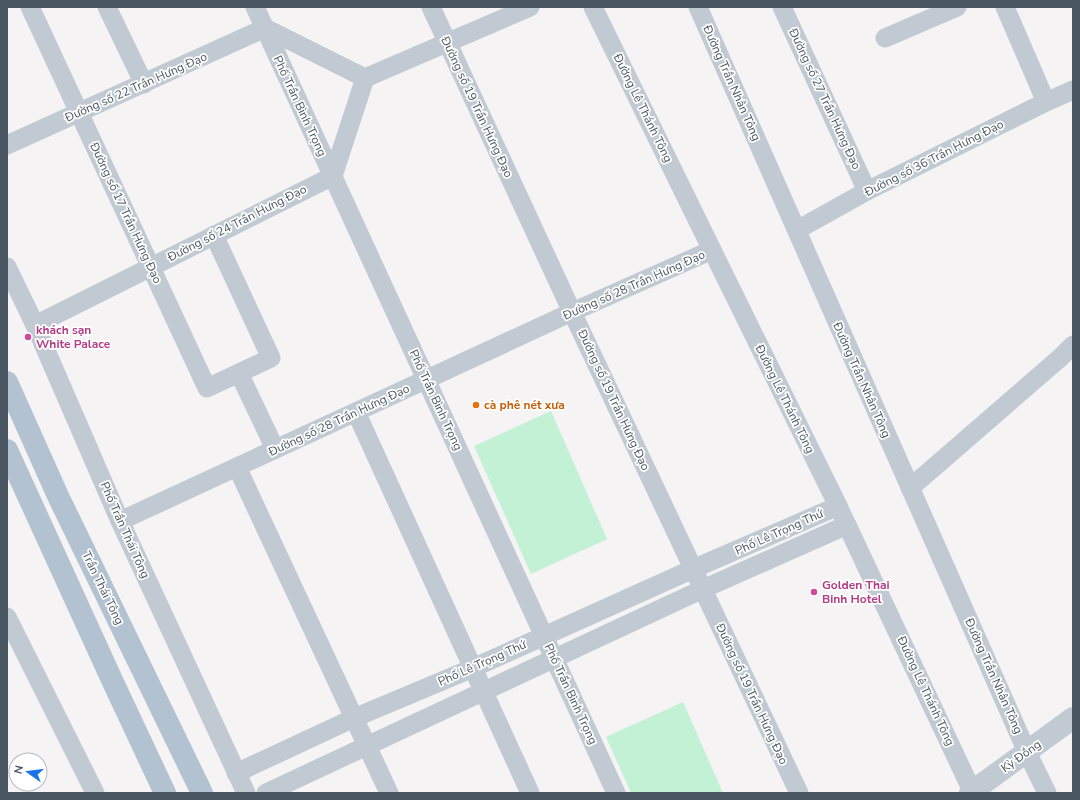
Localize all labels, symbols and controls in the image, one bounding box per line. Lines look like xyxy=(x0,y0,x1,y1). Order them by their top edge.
street label: Đường Trần Nhân Tông xyxy=(699,22,765,143)
street label: Đường số 27 Trần Hưng Đạo xyxy=(785,25,865,172)
street label: Đường số 19 Trần Hưng Đạo xyxy=(437,33,517,180)
street label: Đường số 22 Trần Hưng Đạo xyxy=(62,48,210,126)
street label: Đường Lê Thánh Tông xyxy=(609,50,676,165)
street label: Phố Trần Bình Trọng xyxy=(270,53,330,159)
street label: Đường số 36 Trần Hưng Đạo xyxy=(861,116,1006,201)
street label: Đường số 17 Trần Hưng Đạo xyxy=(86,139,166,286)
street label: Đường số 24 Trần Hưng Đạo xyxy=(164,181,309,266)
street label: Đường số 28 Trần Hưng Đạo xyxy=(560,246,708,324)
street label: Đường Trần Nhân Tông xyxy=(829,319,895,440)
place label: khách sạn White Palace xyxy=(36,322,111,352)
street label: Đường số 19 Trần Hưng Đạo xyxy=(574,326,654,473)
marker: khách sạn White Palace xyxy=(23,332,33,342)
street label: Đường Lê Thánh Tông xyxy=(751,341,818,456)
street label: Phố Trần Bình Trọng xyxy=(406,347,466,453)
street label: Đường số 28 Trần Hưng Đạo xyxy=(265,380,412,460)
place label: cà phê nét xưa xyxy=(484,397,565,413)
marker: cà phê nét xưa xyxy=(471,400,481,410)
street label: Phố Trần Thái Tông xyxy=(97,479,153,581)
street label: Phố Lê Trọng Thứ xyxy=(732,505,827,559)
street label: Trần Thái Tông xyxy=(78,549,128,627)
place label: Golden Thai Binh Hotel xyxy=(822,577,890,607)
marker: Golden Thai Binh Hotel xyxy=(809,587,819,597)
street label: Đường Trần Nhân Tông xyxy=(961,615,1027,736)
street label: Đường số 19 Trần Hưng Đạo xyxy=(712,620,792,767)
street label: Đường Lê Thánh Tông xyxy=(893,633,958,748)
street label: Phố Lê Trọng Thứ xyxy=(435,636,530,690)
street label: Phố Trần Bình Trọng xyxy=(541,641,601,747)
street label: Kỳ Đồng xyxy=(998,736,1044,776)
north arrow xyxy=(8,752,48,792)
text: N xyxy=(11,764,27,776)

